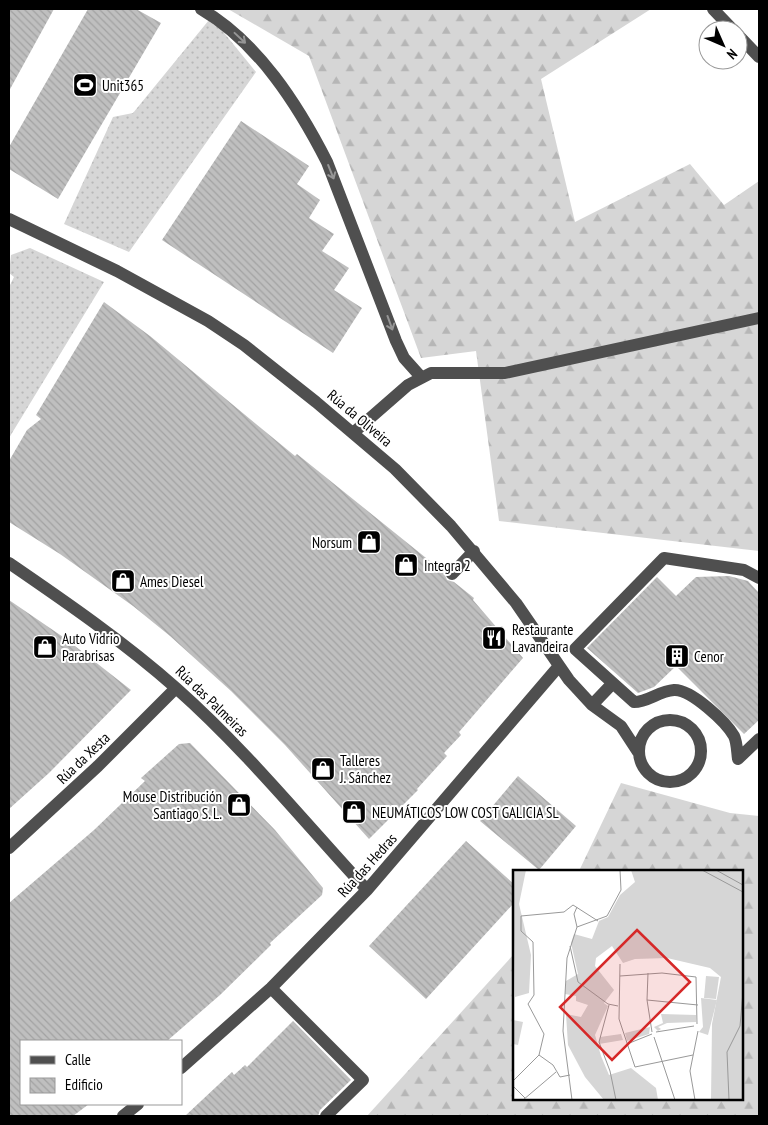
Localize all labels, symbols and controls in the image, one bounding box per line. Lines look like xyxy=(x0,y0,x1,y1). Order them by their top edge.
north arrow xyxy=(698,20,748,70)
one-way arrow xyxy=(233,32,246,44)
text: N xyxy=(723,45,741,63)
sports icon: Unit365 xyxy=(72,72,98,98)
place label: Unit365 xyxy=(102,76,144,95)
one-way arrow xyxy=(327,164,336,179)
one-way arrow xyxy=(386,315,395,330)
street label: Rúa da Oliveira xyxy=(324,385,396,451)
shop icon: Norsum xyxy=(356,529,382,555)
place label: Norsum xyxy=(312,533,352,552)
shop icon: Integra 2 xyxy=(393,552,419,578)
place label: Integra 2 xyxy=(424,556,471,575)
shop icon: Ames Diesel xyxy=(110,568,136,594)
place label: Ames Diesel xyxy=(140,572,204,591)
place label: Restaurante Lavandeira xyxy=(512,620,573,656)
restaurant icon: Restaurante Lavandeira xyxy=(481,625,507,651)
place label: Auto Vidrio Parabrisas xyxy=(62,629,119,665)
shop icon: Auto Vidrio Parabrisas xyxy=(32,634,58,660)
building icon: Cenor xyxy=(664,643,690,669)
place label: Cenor xyxy=(694,647,725,666)
street label: Rúa das Palmeiras xyxy=(172,662,252,740)
street label: Rúa da Xesta xyxy=(52,728,114,788)
place label: Talleres J. Sánchez xyxy=(339,751,391,787)
shop icon: Talleres J. Sánchez xyxy=(310,756,336,782)
place label: Mouse Distribución Santiago S. L. xyxy=(123,787,222,823)
shop icon: Mouse Distribución Santiago S. L. xyxy=(226,792,252,818)
shop icon: NEUMÁTICOS LOW COST GALICIA SL xyxy=(341,799,367,825)
place label: NEUMÁTICOS LOW COST GALICIA SL xyxy=(372,803,559,822)
street label: Rúa das Hedras xyxy=(333,829,401,901)
inset map xyxy=(513,870,743,1100)
legend xyxy=(20,1040,182,1105)
text: Calle xyxy=(65,1050,91,1069)
text: Edificio xyxy=(65,1075,103,1094)

